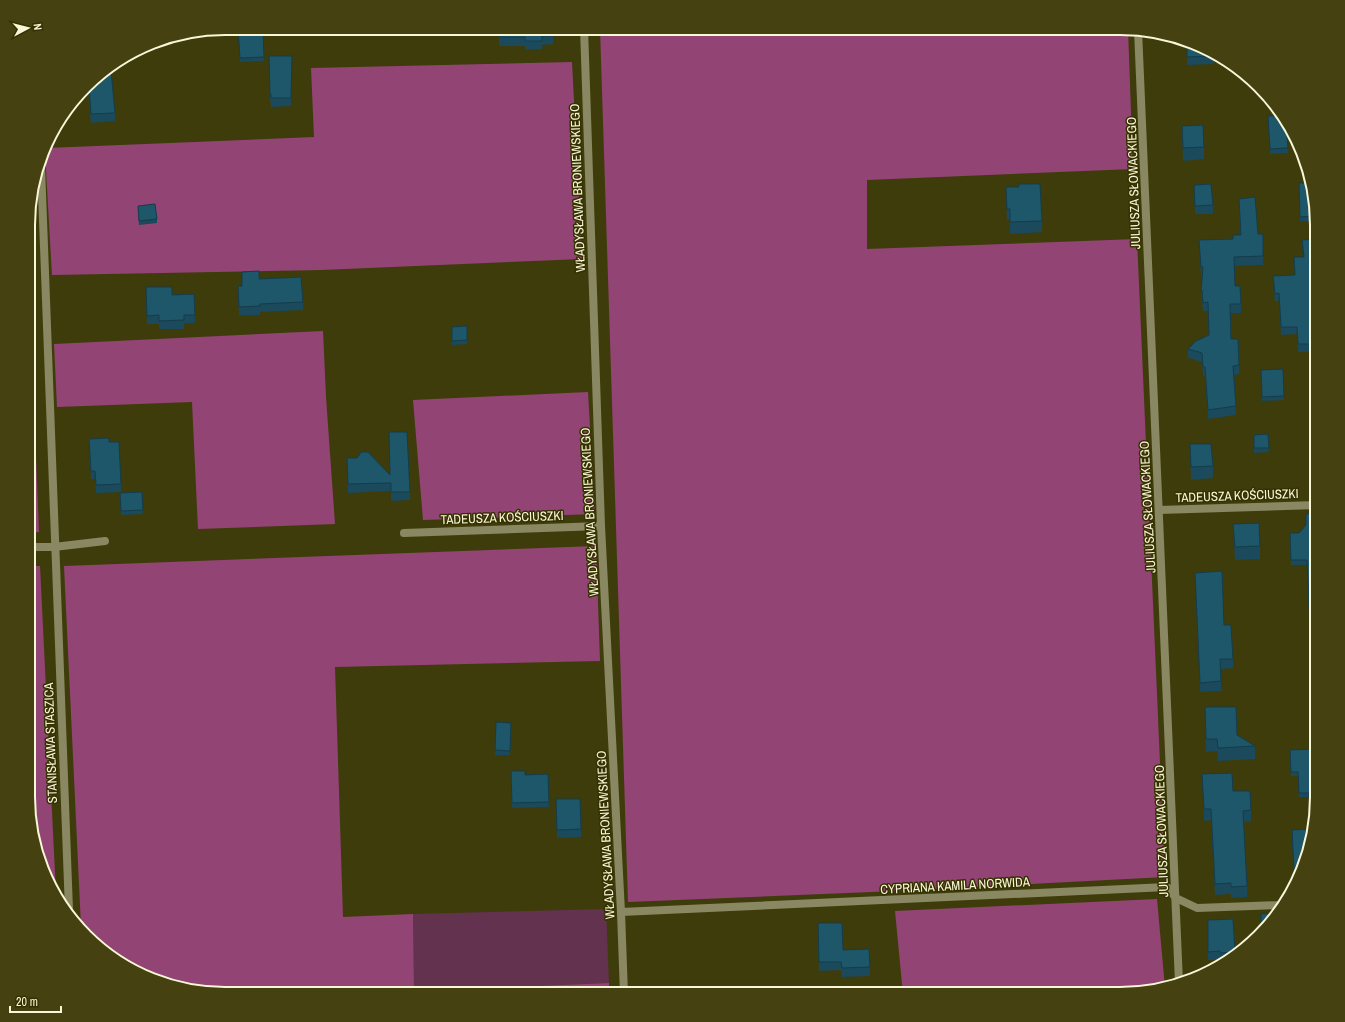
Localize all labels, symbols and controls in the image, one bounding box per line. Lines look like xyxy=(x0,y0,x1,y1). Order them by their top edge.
north arrow xyxy=(8,8,48,48)
text: N xyxy=(31,23,45,31)
street label: WŁADYSŁAWA BRONIEWSKIEGO xyxy=(566,103,589,273)
street label: JULIUSZA SŁOWACKIEGO xyxy=(1123,117,1144,249)
street label: WŁADYSŁAWA BRONIEWSKIEGO xyxy=(577,427,602,597)
street label: JULIUSZA SŁOWACKIEGO xyxy=(1136,440,1159,573)
street label: TADEUSZA KOŚCIUSZKI xyxy=(1175,485,1299,506)
street label: TADEUSZA KOŚCIUSZKI xyxy=(440,507,564,528)
street label: STANISŁAWA STASZICA xyxy=(40,681,61,804)
street label: WŁADYSŁAWA BRONIEWSKIEGO xyxy=(593,750,618,920)
street label: JULIUSZA SŁOWACKIEGO xyxy=(1151,765,1172,897)
street label: CYPRIANA KAMILA NORWIDA xyxy=(880,873,1031,898)
scale bar xyxy=(10,988,61,1014)
text: 20 m xyxy=(16,994,38,1010)

